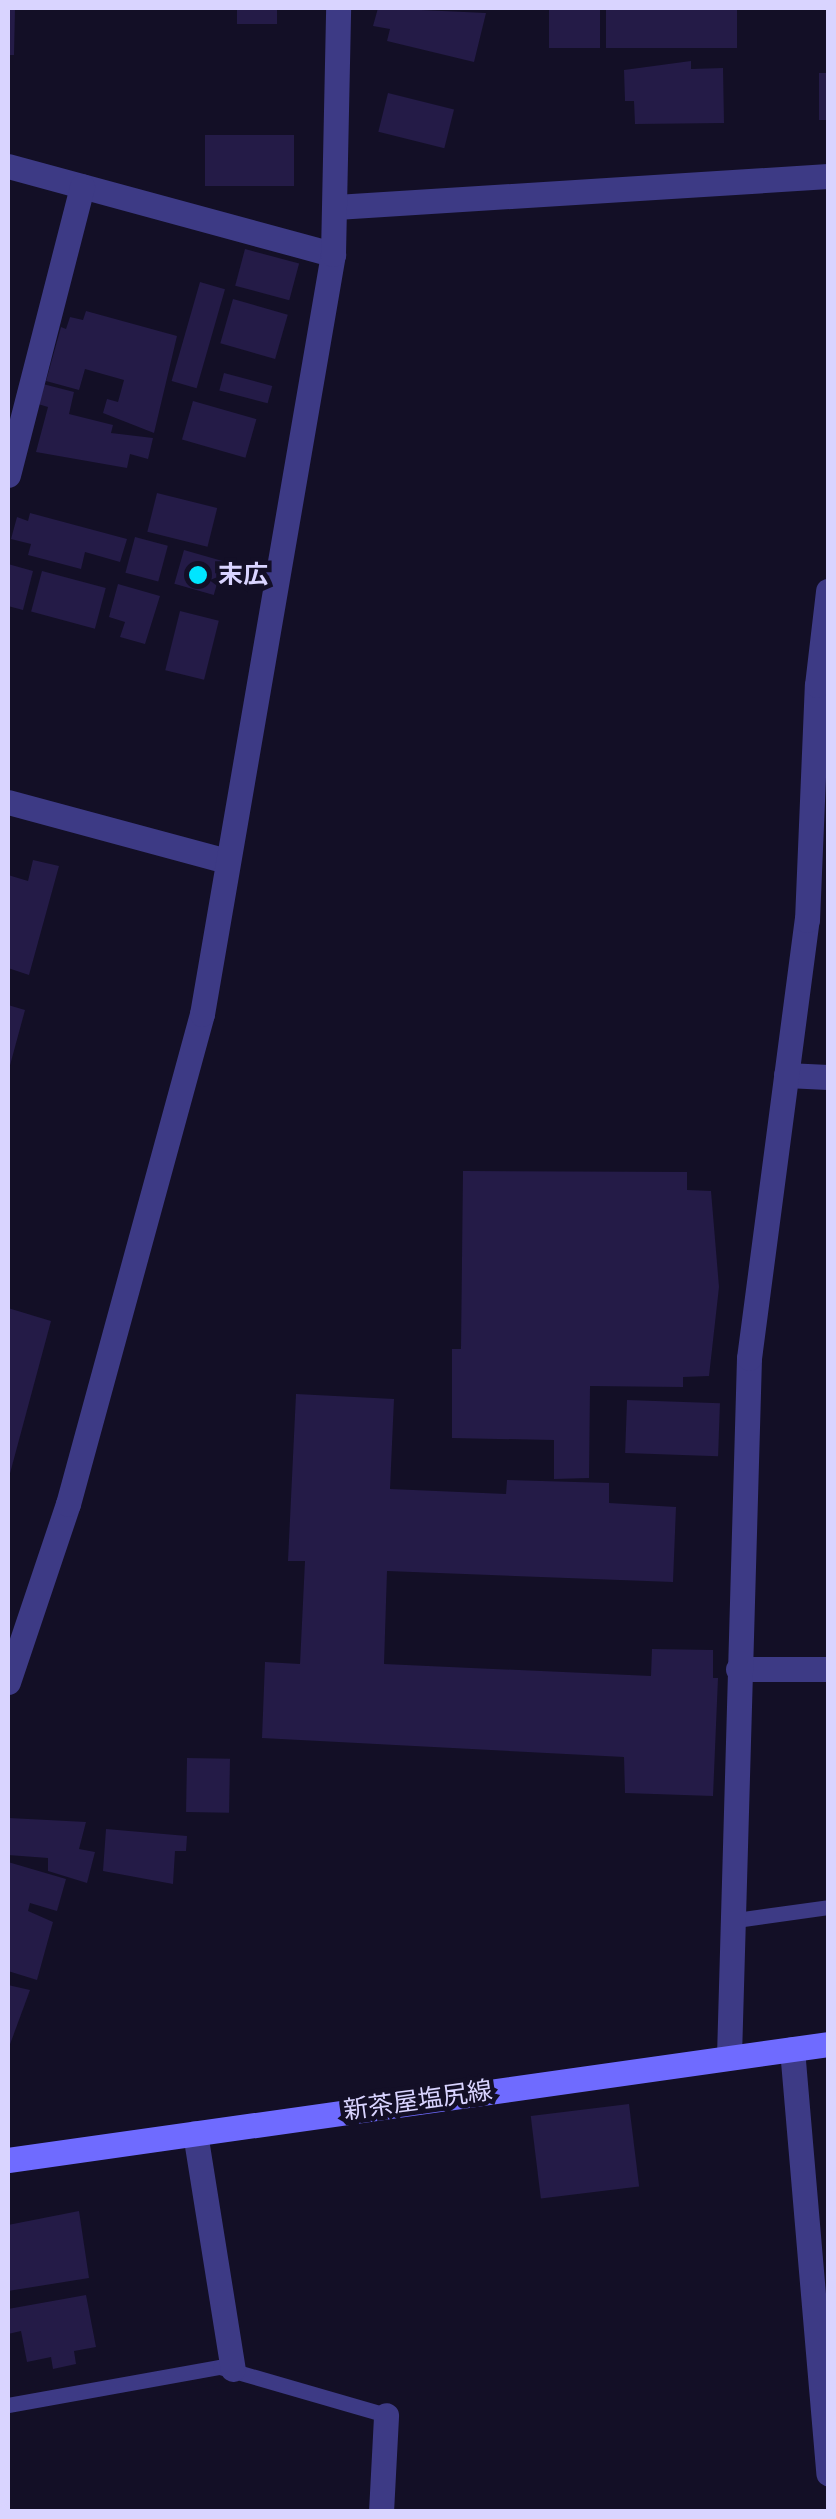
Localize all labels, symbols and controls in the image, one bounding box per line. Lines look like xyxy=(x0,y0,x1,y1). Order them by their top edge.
place label: 末広 xyxy=(218,560,268,590)
marker: 末広 xyxy=(187,564,209,586)
street label: 新茶屋塩尻線 xyxy=(342,2076,494,2126)

